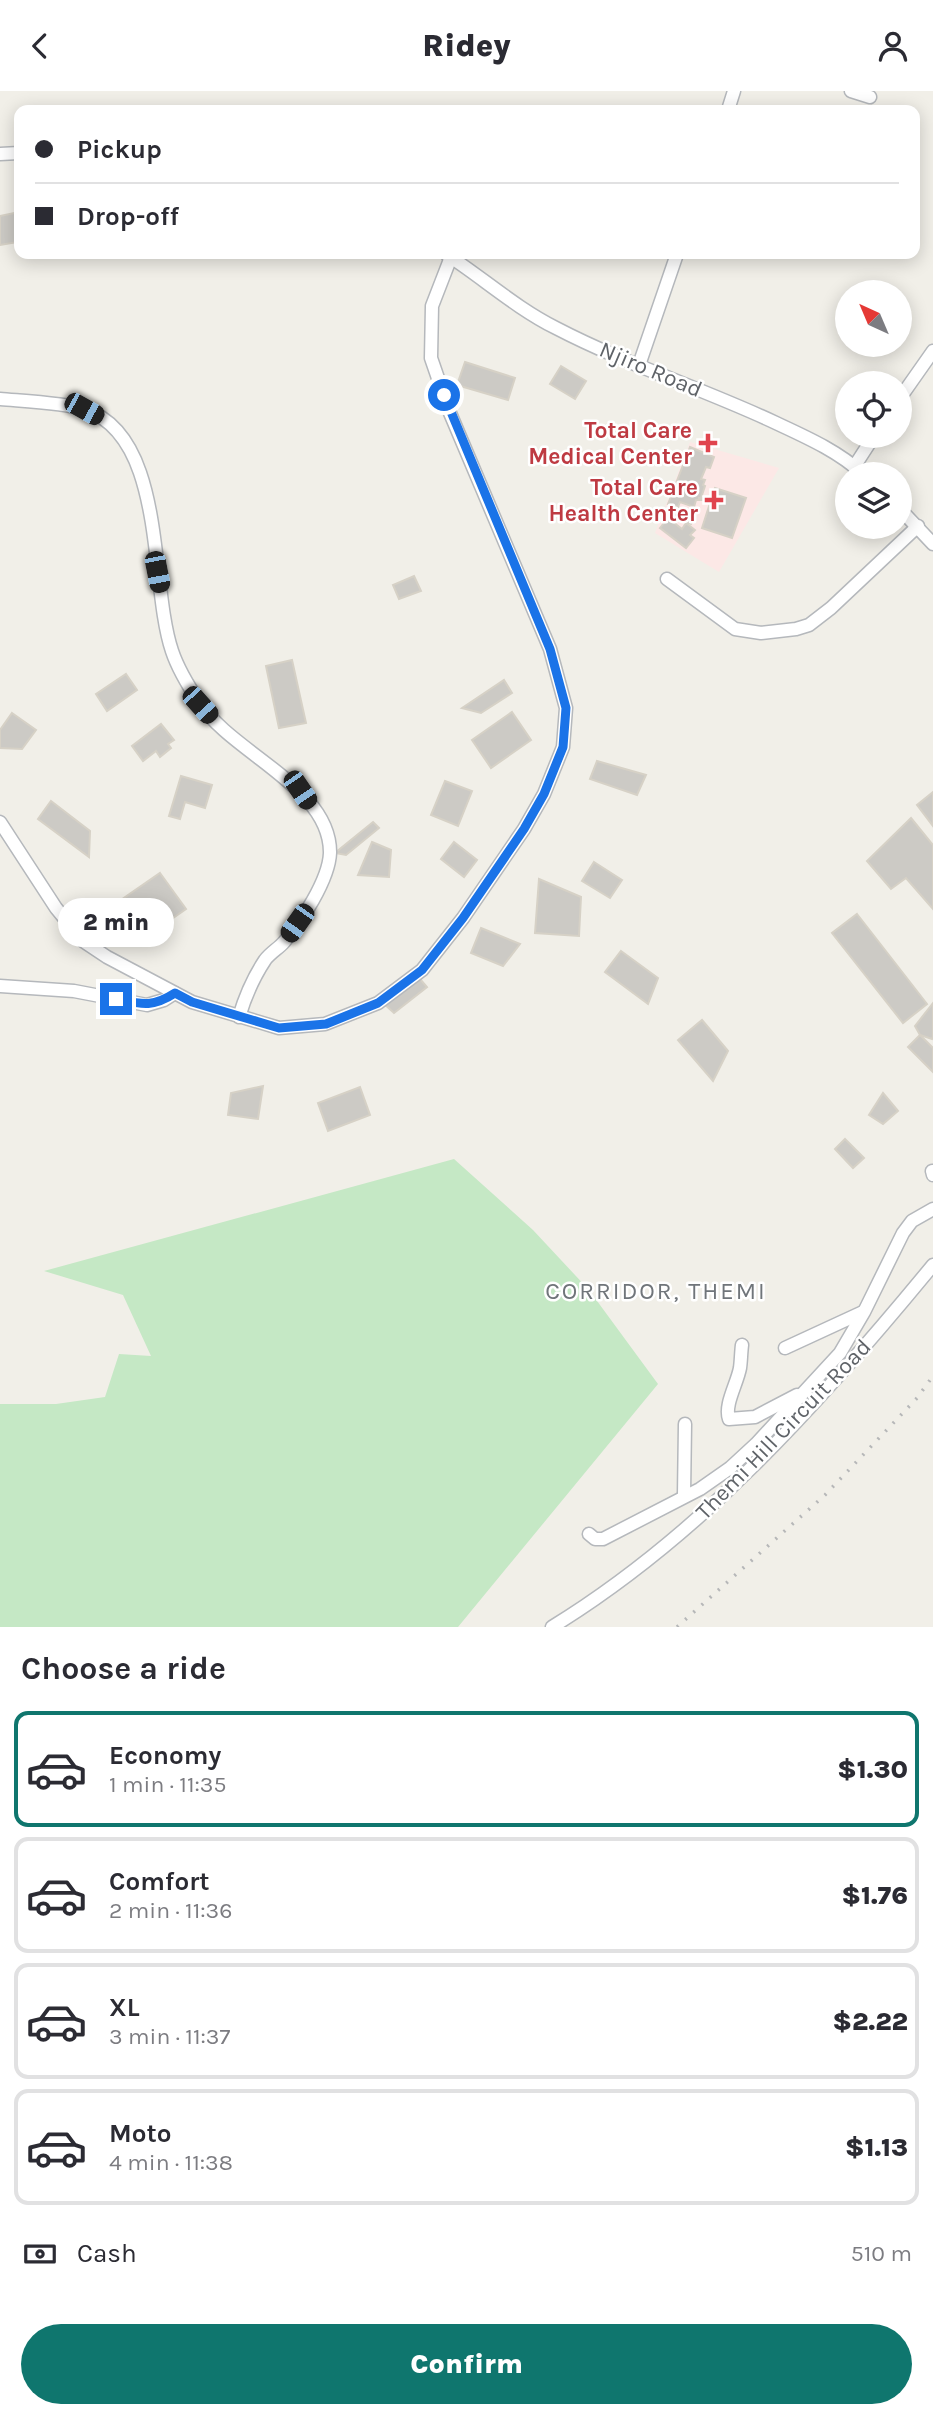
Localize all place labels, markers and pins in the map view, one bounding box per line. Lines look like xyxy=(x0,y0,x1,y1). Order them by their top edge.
place label: Total Care Medical Center xyxy=(528,417,692,470)
marker: Total Care Medical Center xyxy=(698,433,718,453)
place label: Total Care Health Center xyxy=(549,474,698,527)
marker: Total Care Health Center xyxy=(704,490,724,510)

